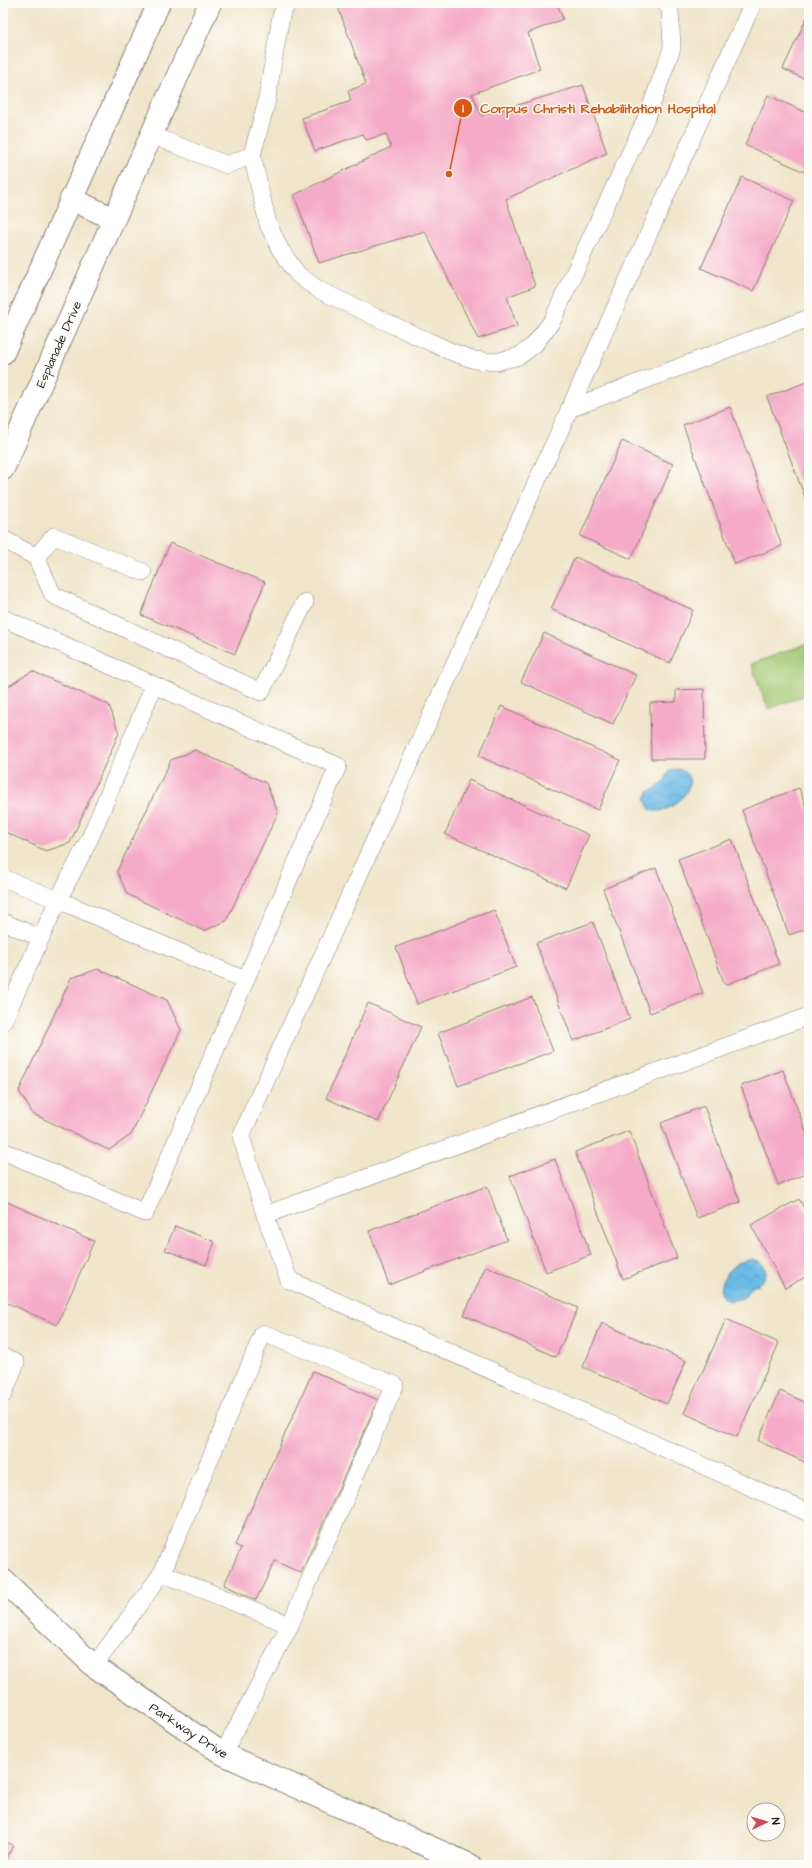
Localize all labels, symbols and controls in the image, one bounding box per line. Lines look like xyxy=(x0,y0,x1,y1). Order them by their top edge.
callout: Corpus Christi Rehabilitation Hospital xyxy=(453,95,724,121)
text: Corpus Christi Rehabilitation Hospital xyxy=(480,99,716,119)
text: 1 xyxy=(462,100,464,117)
street label: Esplanade Drive xyxy=(32,298,86,391)
street label: Parkway Drive xyxy=(145,1699,231,1764)
north arrow xyxy=(746,1802,786,1842)
text: N xyxy=(768,1817,783,1825)

